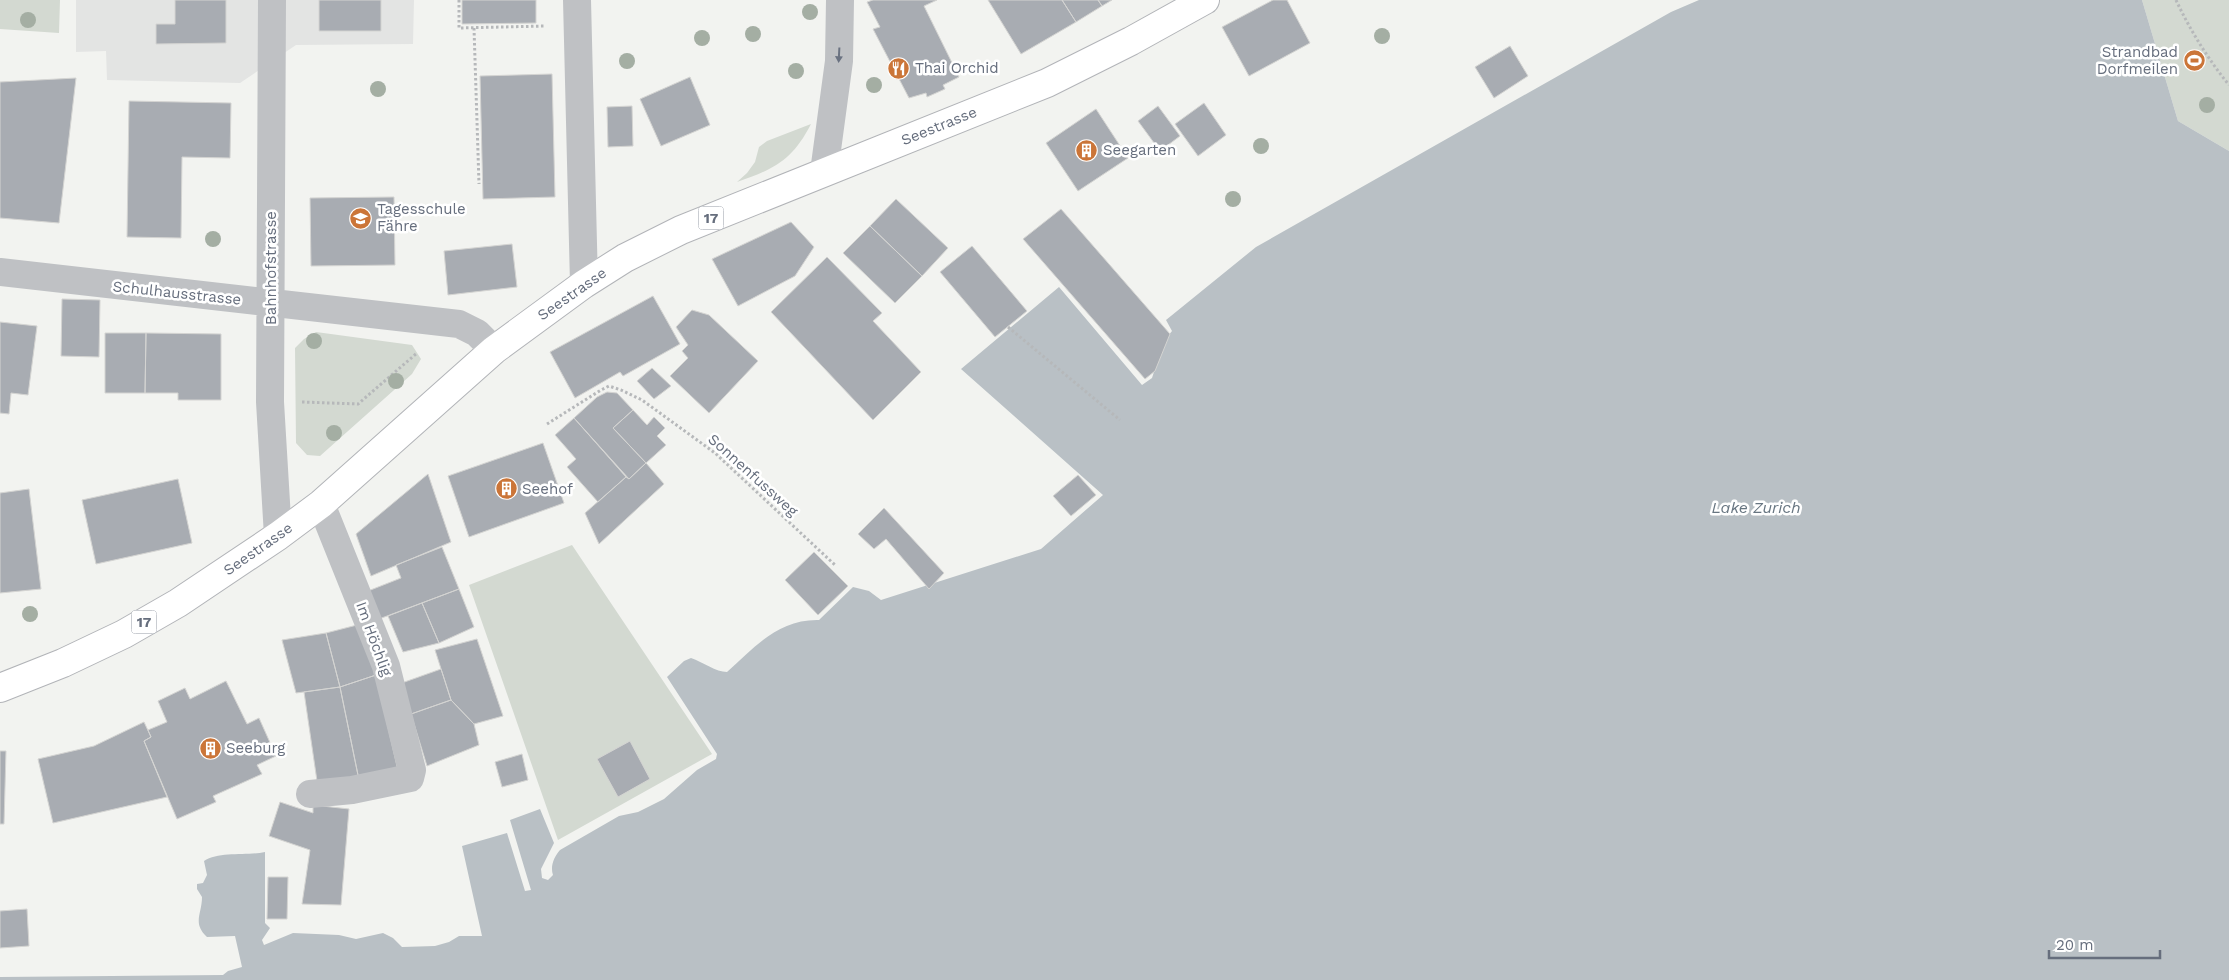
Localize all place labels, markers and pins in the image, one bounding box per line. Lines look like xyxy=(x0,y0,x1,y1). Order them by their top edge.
place label: Strandbad Dorfmeilen xyxy=(2097,43,2178,78)
sports icon: Strandbad Dorfmeilen xyxy=(2182,49,2206,73)
restaurant icon: Thai Orchid xyxy=(887,56,911,80)
place label: Thai Orchid xyxy=(915,59,999,77)
building icon: Seegarten xyxy=(1075,138,1099,162)
place label: Seegarten xyxy=(1103,141,1176,159)
place label: Tagesschule Fähre xyxy=(377,200,466,235)
school or university icon: Tagesschule Fähre xyxy=(349,206,373,230)
building icon: Seehof xyxy=(494,477,518,501)
place label: Seehof xyxy=(522,480,573,498)
building icon: Seeburg xyxy=(198,736,222,760)
place label: Seeburg xyxy=(226,739,285,757)

